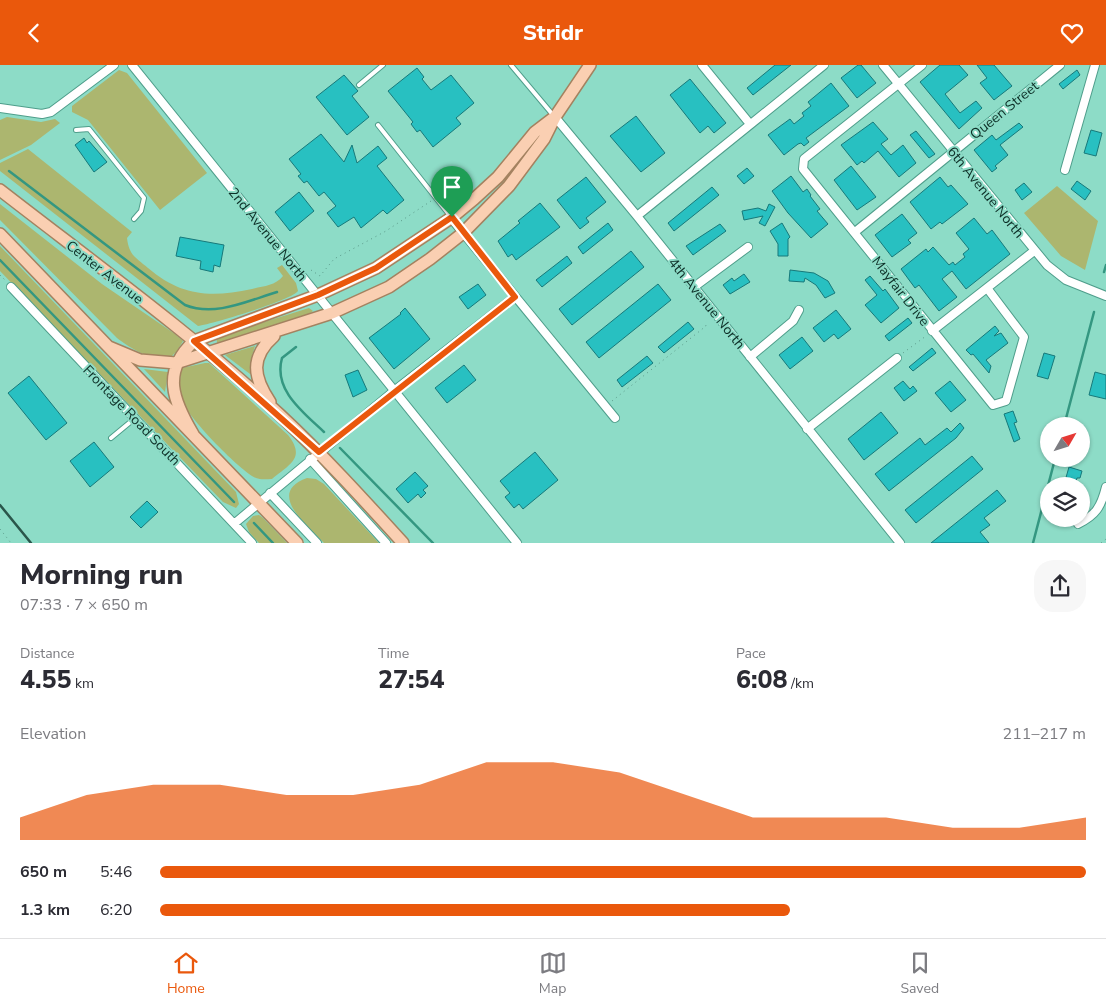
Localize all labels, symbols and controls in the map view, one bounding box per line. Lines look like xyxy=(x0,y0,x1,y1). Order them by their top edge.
text: Stridr xyxy=(523,18,583,48)
icon: back xyxy=(20,19,48,47)
icon: heart xyxy=(1058,19,1086,47)
street label: Queen Street xyxy=(966,77,1043,144)
street label: 6th Avenue North xyxy=(943,143,1028,242)
pin xyxy=(431,166,473,217)
icon: arrive xyxy=(438,173,466,201)
street label: 2nd Avenue North xyxy=(224,183,311,285)
street label: Center Avenue xyxy=(62,236,147,308)
street label: Mayfair Drive xyxy=(867,252,934,330)
street label: 4th Avenue North xyxy=(664,254,749,353)
street label: Frontage Road South xyxy=(79,361,185,470)
north arrow xyxy=(1040,417,1090,467)
map controls xyxy=(1040,417,1090,527)
button: layers xyxy=(1040,477,1090,527)
text: Morning run xyxy=(20,556,183,594)
button: share xyxy=(1034,560,1086,612)
text: 07:33 · 7 × 650 m xyxy=(20,594,148,616)
text: Distance xyxy=(20,644,74,663)
text: Time xyxy=(378,644,409,663)
text: Pace xyxy=(736,644,766,663)
text: 4.55 xyxy=(20,663,72,697)
text: 27:54 xyxy=(378,663,445,697)
text: 6:08 xyxy=(736,663,788,697)
text: km xyxy=(72,674,94,693)
text: /km xyxy=(788,674,814,693)
text: Elevation xyxy=(20,723,86,745)
text: 211–217 m xyxy=(1003,723,1086,745)
text: 650 m xyxy=(20,861,67,883)
text: 5:46 xyxy=(100,861,132,883)
text: 1.3 km xyxy=(20,899,70,921)
text: 6:20 xyxy=(100,899,132,921)
tab: Home xyxy=(167,949,205,998)
tab: Map xyxy=(539,949,567,998)
tab: Saved xyxy=(900,949,939,998)

